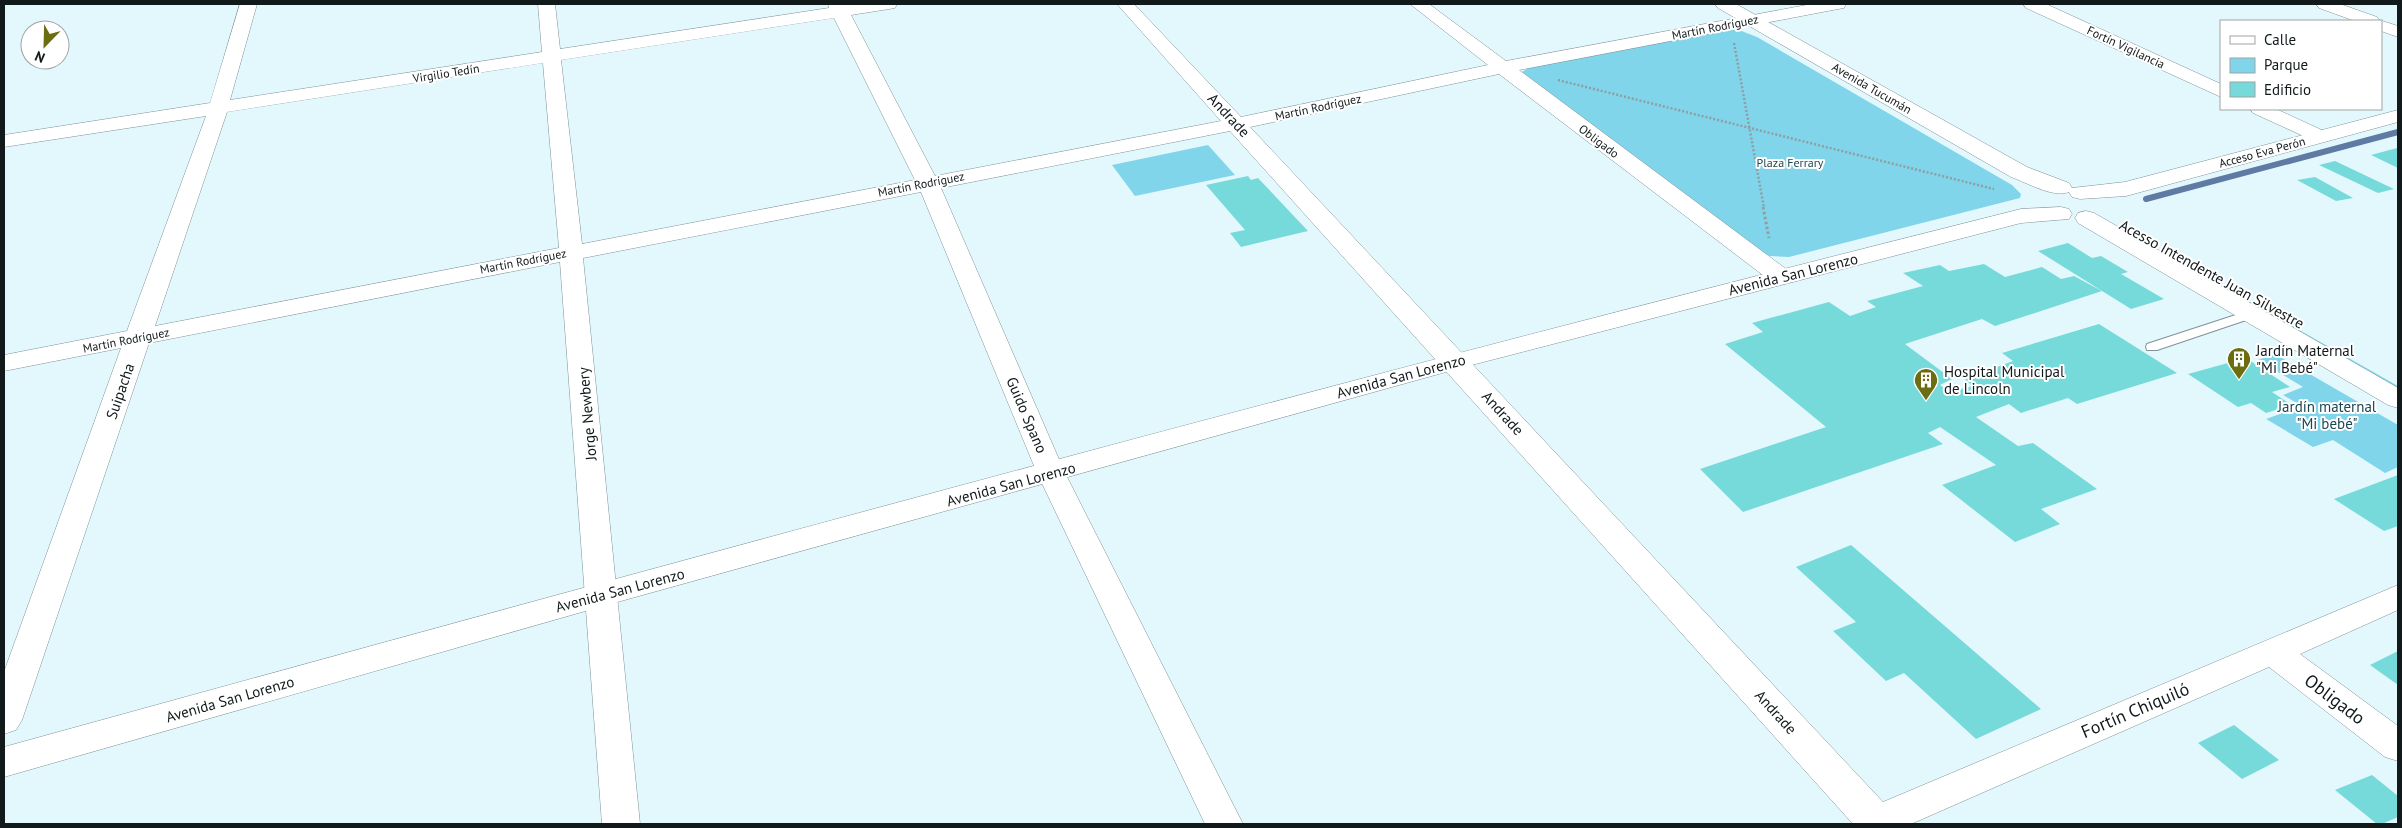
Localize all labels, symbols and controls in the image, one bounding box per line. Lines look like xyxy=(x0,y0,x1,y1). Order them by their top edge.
street label: Martín Rodríguez xyxy=(1670,11,1760,43)
north arrow xyxy=(20,20,70,70)
legend xyxy=(2220,20,2382,110)
street label: Fortín Vigilancia xyxy=(2085,22,2167,72)
text: Calle xyxy=(2264,30,2296,49)
text: N xyxy=(32,47,48,67)
text: Parque xyxy=(2264,55,2308,74)
street label: Avenida Tucumán xyxy=(1830,59,1914,117)
street label: Virgilio Tedín xyxy=(411,60,480,86)
text: Edificio xyxy=(2264,80,2311,99)
street label: Andrade xyxy=(1204,89,1254,141)
street label: Martín Rodríguez xyxy=(1273,91,1363,123)
street label: Obligado xyxy=(1576,121,1622,161)
street label: Acceso Eva Perón xyxy=(2217,133,2307,171)
park label: Plaza Ferrary xyxy=(1757,155,1824,170)
street label: Martín Rodríguez xyxy=(876,168,966,200)
street label: Acesso Intendente Juan Silvestre xyxy=(2116,215,2308,333)
street label: Martín Rodríguez xyxy=(478,245,568,277)
street label: Avenida San Lorenzo xyxy=(1726,249,1860,299)
street label: Martín Rodríguez xyxy=(81,324,171,356)
place label: Jardín Maternal "Mi Bebé" xyxy=(2255,341,2355,377)
building icon: Jardín Maternal "Mi Bebé" xyxy=(2226,346,2252,380)
street label: Avenida San Lorenzo xyxy=(1334,350,1468,402)
street label: Suipacha xyxy=(102,360,138,422)
place label: Hospital Municipal de Lincoln xyxy=(1944,362,2065,398)
street label: Jorge Newbery xyxy=(573,367,601,462)
building icon: Hospital Municipal de Lincoln xyxy=(1913,367,1939,401)
street label: Guido Spano xyxy=(1002,374,1052,456)
street label: Andrade xyxy=(1478,387,1528,439)
park label: Jardín maternal "Mi bebé" xyxy=(2277,397,2377,433)
street label: Avenida San Lorenzo xyxy=(944,458,1078,510)
street label: Avenida San Lorenzo xyxy=(553,564,687,616)
street label: Obligado xyxy=(2300,669,2370,729)
street label: Avenida San Lorenzo xyxy=(164,672,296,726)
street label: Fortín Chiquiló xyxy=(2077,677,2193,743)
street label: Andrade xyxy=(1751,686,1801,738)

